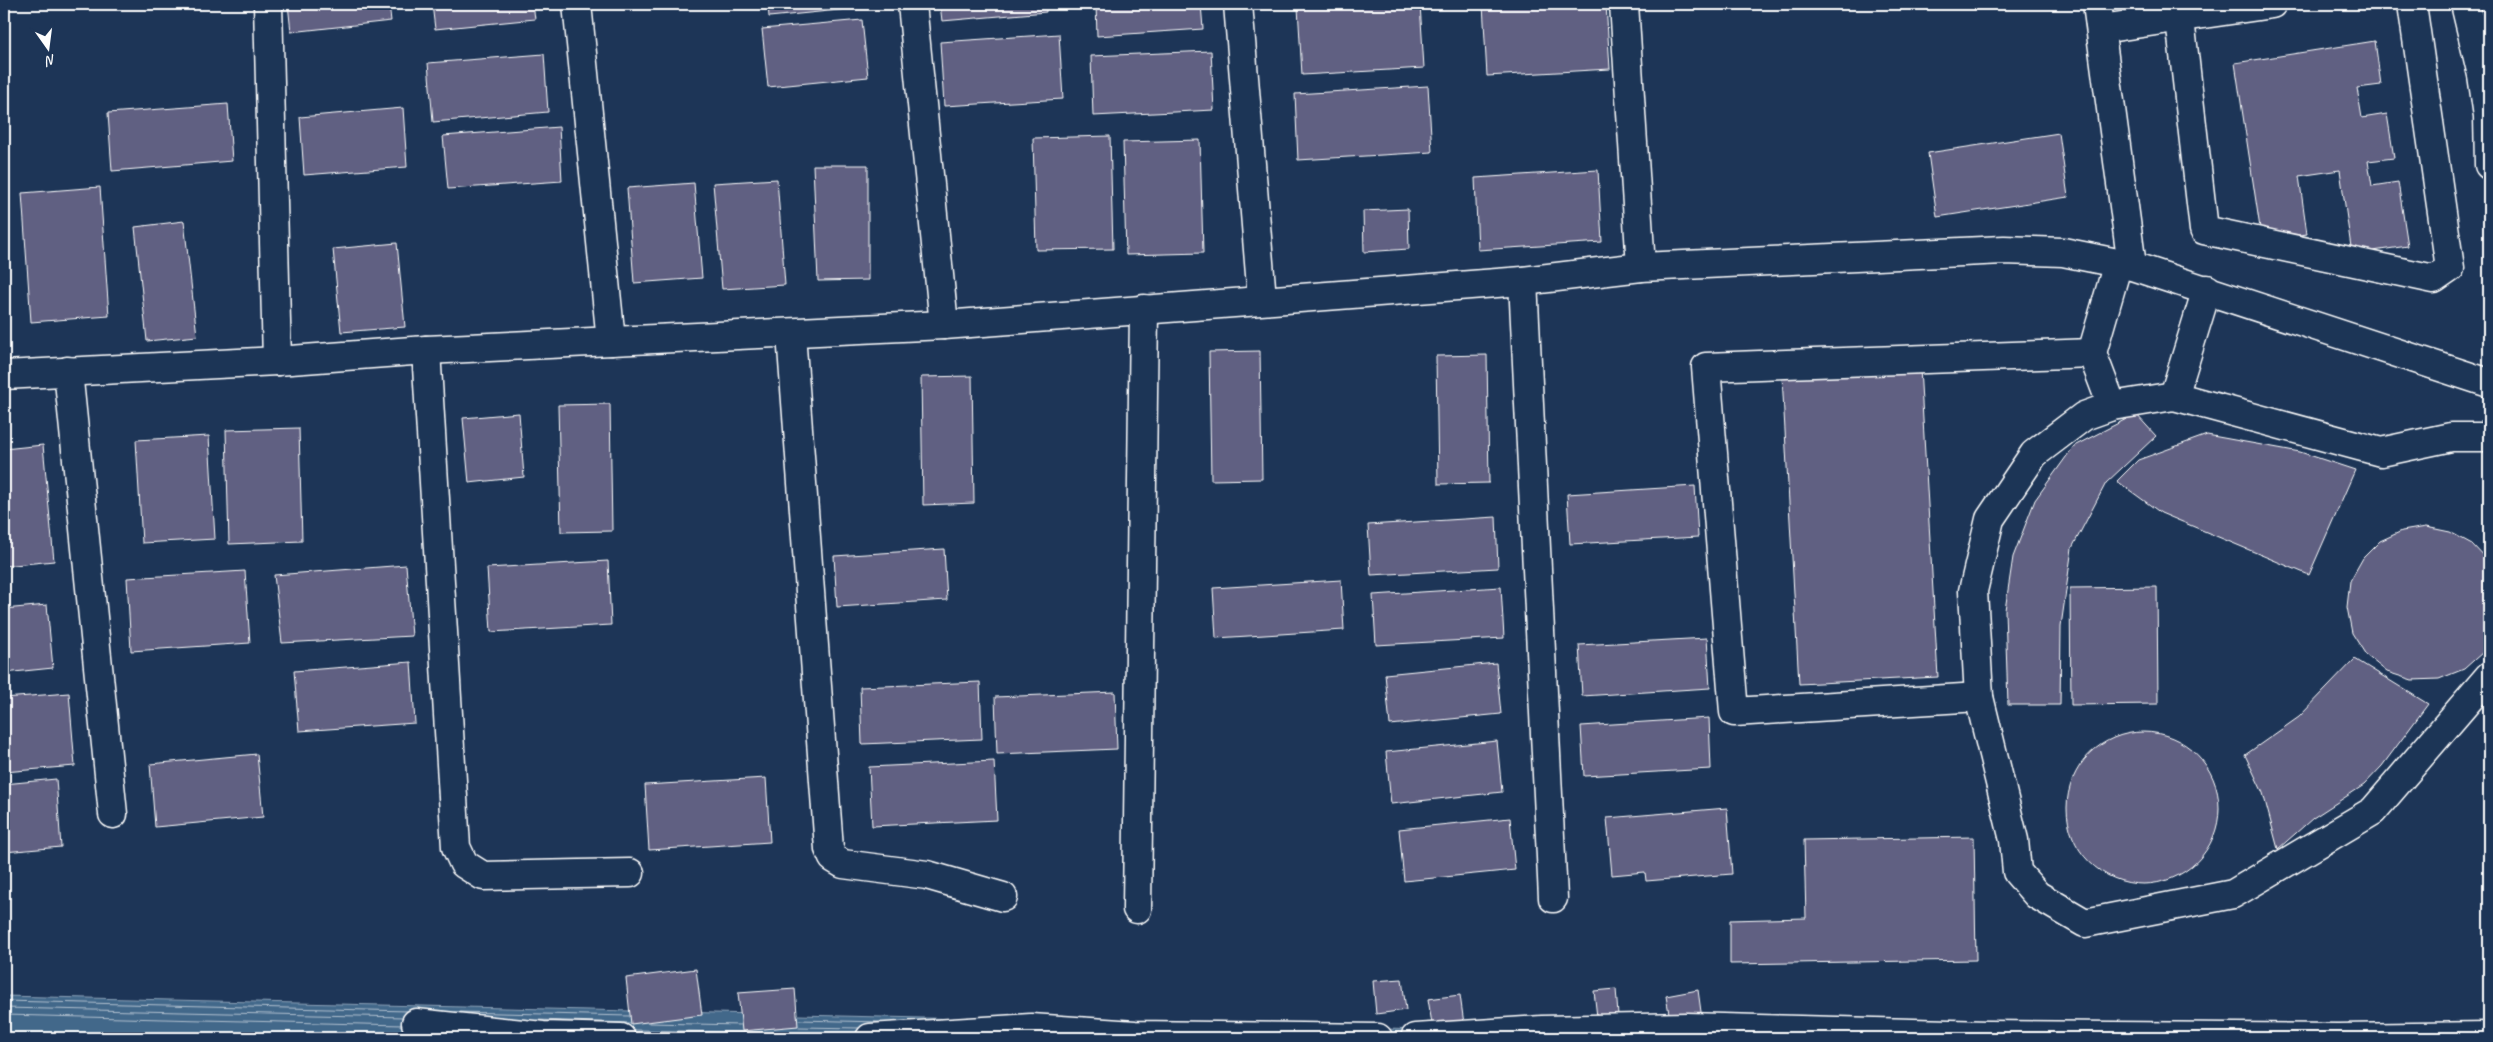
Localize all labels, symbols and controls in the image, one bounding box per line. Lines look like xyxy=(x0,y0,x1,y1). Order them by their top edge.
north arrow xyxy=(22,22,72,72)
text: N xyxy=(43,51,57,70)

